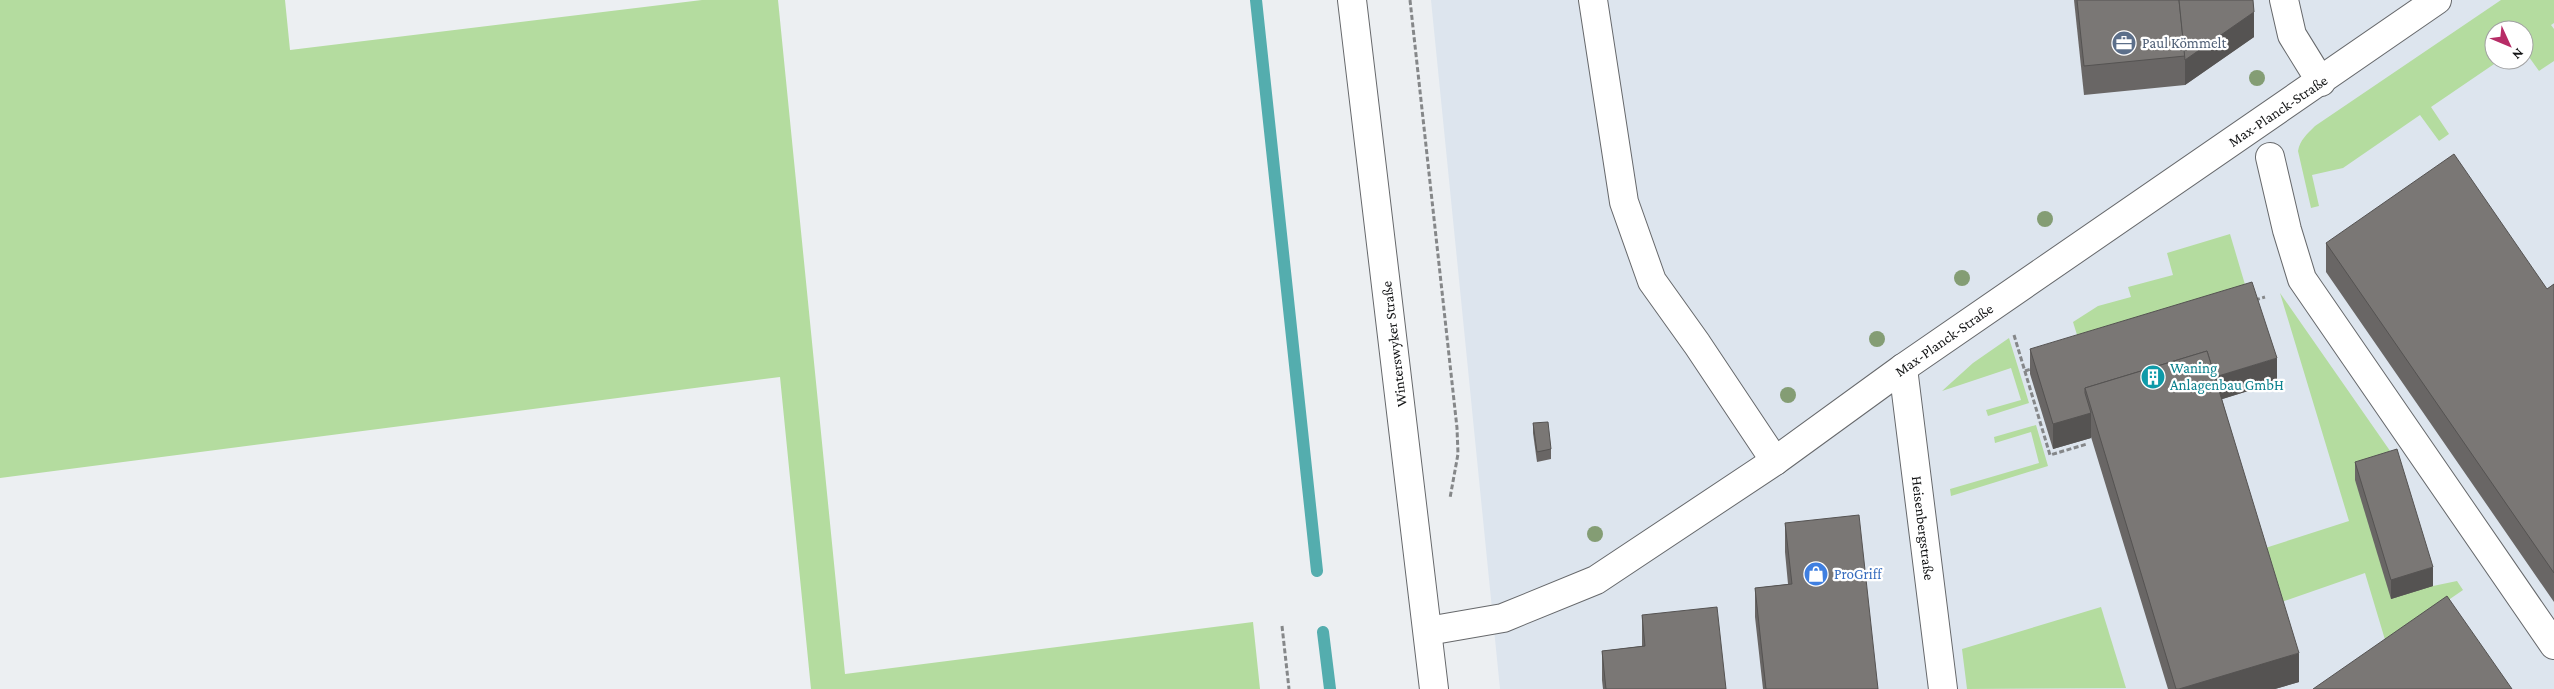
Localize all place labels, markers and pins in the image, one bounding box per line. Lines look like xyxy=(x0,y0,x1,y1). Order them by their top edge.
office icon: Paul Kömmelt xyxy=(2111,30,2137,56)
place label: Paul Kömmelt xyxy=(2142,35,2227,51)
place label: Waning Anlagenbau GmbH xyxy=(2170,360,2284,394)
building icon: Waning Anlagenbau GmbH xyxy=(2140,364,2166,390)
shop icon: ProGriff xyxy=(1803,561,1829,587)
place label: ProGriff xyxy=(1834,566,1883,582)

